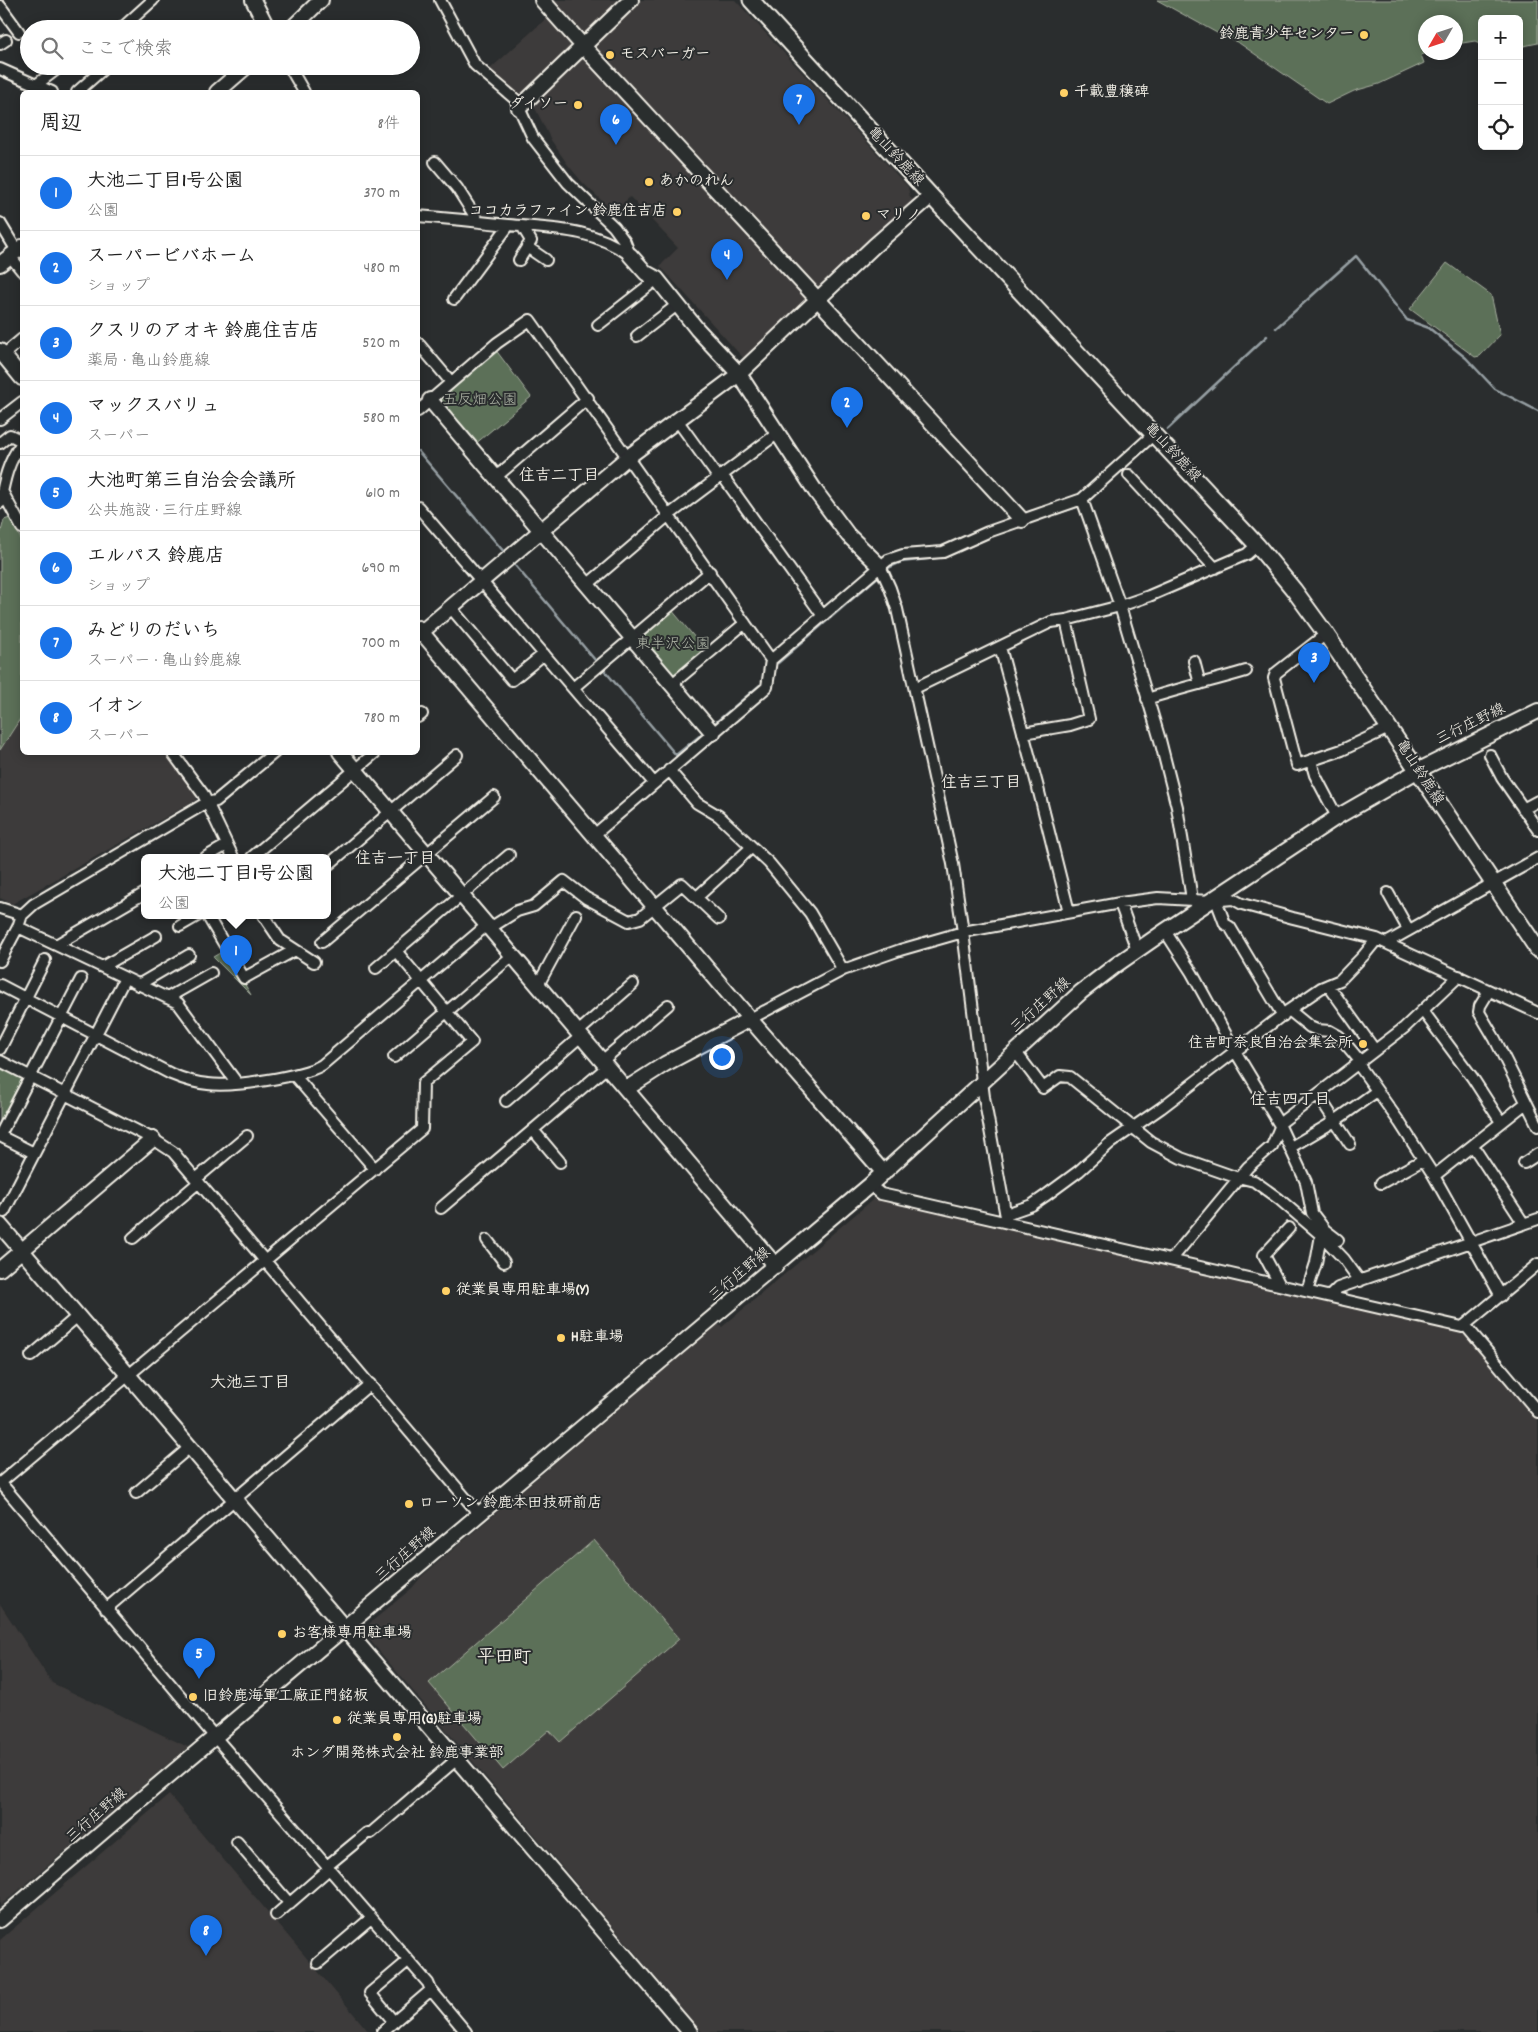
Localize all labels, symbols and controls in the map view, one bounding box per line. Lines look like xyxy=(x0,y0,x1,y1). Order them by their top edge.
north arrow xyxy=(1418,15,1463,60)
map controls xyxy=(1478,15,1523,150)
button: + xyxy=(1478,15,1523,60)
search box xyxy=(20,20,420,75)
place label: 鈴鹿青少年センター xyxy=(1219,24,1354,46)
marker: 鈴鹿青少年センター xyxy=(1358,29,1370,41)
icon: search xyxy=(38,34,66,62)
text: ここで検索 xyxy=(78,37,173,64)
place label: モスバーガー xyxy=(620,44,710,66)
marker: モスバーガー xyxy=(604,49,616,61)
button: − xyxy=(1478,60,1523,105)
place label: 千載豊穣碑 xyxy=(1074,82,1149,104)
pin: 7 xyxy=(783,84,815,125)
marker: 千載豊穣碑 xyxy=(1058,87,1070,99)
place label: ダイソー xyxy=(509,94,568,116)
marker: ダイソー xyxy=(572,99,584,111)
pin: 6 xyxy=(600,104,632,145)
button: locate xyxy=(1478,105,1523,150)
text: 周辺 xyxy=(40,110,82,140)
text: 8件 xyxy=(378,113,400,136)
street label: 亀山鈴鹿線 xyxy=(861,122,929,192)
text: 大池二丁目1号公園 xyxy=(87,169,243,196)
place label: あかのれん xyxy=(659,171,734,193)
marker: あかのれん xyxy=(643,176,655,188)
text: 1 xyxy=(54,182,58,205)
text: 370 m xyxy=(363,182,400,205)
text: 公園 xyxy=(87,200,119,223)
place label: ココカラファイン 鈴鹿住吉店 xyxy=(469,201,667,223)
place label: マリノ xyxy=(876,205,921,227)
marker: ココカラファイン 鈴鹿住吉店 xyxy=(671,206,683,218)
marker: マリノ xyxy=(860,210,872,222)
pin: 4 xyxy=(711,239,743,280)
text: スーパービバホーム xyxy=(87,244,256,271)
text: 2 xyxy=(53,257,60,280)
text: 480 m xyxy=(364,257,400,280)
text: ショップ xyxy=(87,275,150,298)
text: クスリのアオキ 鈴鹿住吉店 xyxy=(87,319,319,346)
text: 3 xyxy=(52,332,60,355)
text: 520 m xyxy=(362,332,400,355)
text: 薬局 · 亀山鈴鹿線 xyxy=(87,350,210,373)
pin: 2 xyxy=(831,387,863,428)
park label: 五反畑公園 xyxy=(442,390,518,412)
text: マックスバリュ xyxy=(87,394,220,421)
text: 4 xyxy=(53,407,59,430)
text: 580 m xyxy=(363,407,400,430)
street label: 亀山鈴鹿線 xyxy=(1138,418,1206,488)
text: スーパー xyxy=(87,425,150,448)
district label: 住吉二丁目 xyxy=(519,465,599,488)
text: 大池町第三自治会会議所 xyxy=(87,469,296,496)
text: 5 xyxy=(52,482,60,505)
text: 610 m xyxy=(365,482,400,505)
text: 公共施設 · 三行庄野線 xyxy=(87,500,242,523)
text: エルパス 鈴鹿店 xyxy=(87,544,224,571)
text: 6 xyxy=(52,557,60,580)
text: 690 m xyxy=(361,557,400,580)
text: ショップ xyxy=(87,575,150,598)
text: みどりのだいち xyxy=(87,619,220,646)
text: 7 xyxy=(53,632,59,655)
text: 700 m xyxy=(362,632,400,655)
park label: 東半沢公園 xyxy=(635,634,711,656)
pin: 3 xyxy=(1298,642,1330,683)
text: スーパー · 亀山鈴鹿線 xyxy=(87,650,241,673)
text: イオン xyxy=(87,694,144,721)
street label: 三行庄野線 xyxy=(1432,699,1510,751)
text: 8 xyxy=(53,707,59,730)
text: 780 m xyxy=(364,707,400,730)
text: スーパー xyxy=(87,725,150,748)
street label: 亀山鈴鹿線 xyxy=(1389,736,1449,810)
district label: 住吉三丁目 xyxy=(941,772,1021,795)
district label: 住吉一丁目 xyxy=(355,848,435,871)
popup xyxy=(141,854,331,919)
text: 大池二丁目1号公園 xyxy=(158,862,314,889)
text: 公園 xyxy=(158,893,190,916)
pin: 1 xyxy=(220,935,252,976)
street label: 三行庄野線 xyxy=(1006,973,1076,1039)
place label: 住吉町奈良自治会集会所 xyxy=(1188,1033,1353,1055)
marker: 住吉町奈良自治会集会所 xyxy=(1357,1038,1369,1050)
your location xyxy=(709,1044,735,1070)
district label: 住吉四丁目 xyxy=(1250,1089,1330,1112)
street label: 三行庄野線 xyxy=(704,1242,776,1308)
place label: 従業員専用駐車場(Y) xyxy=(456,1280,589,1302)
marker: 従業員専用駐車場(Y) xyxy=(440,1285,452,1297)
place label: H駐車場 xyxy=(571,1327,624,1349)
marker: H駐車場 xyxy=(555,1332,567,1344)
district label: 大池三丁目 xyxy=(210,1372,290,1395)
place label: ローソン 鈴鹿本田技研前店 xyxy=(419,1493,602,1515)
marker: ローソン 鈴鹿本田技研前店 xyxy=(403,1498,415,1510)
street label: 三行庄野線 xyxy=(370,1522,442,1588)
place label: お客様専用駐車場 xyxy=(292,1623,412,1645)
marker: お客様専用駐車場 xyxy=(276,1628,288,1640)
pin: 5 xyxy=(183,1638,215,1679)
district label: 平田町 xyxy=(477,1646,531,1671)
place label: 旧鈴鹿海軍工廠正門銘板 xyxy=(203,1686,368,1708)
marker: 旧鈴鹿海軍工廠正門銘板 xyxy=(187,1691,199,1703)
place label: 従業員専用(G)駐車場 xyxy=(347,1709,482,1731)
marker: 従業員専用(G)駐車場 xyxy=(331,1714,343,1726)
marker: ホンダ開発株式会社 鈴鹿事業部 xyxy=(391,1731,403,1743)
place label: ホンダ開発株式会社 鈴鹿事業部 xyxy=(290,1743,504,1765)
street label: 三行庄野線 xyxy=(61,1783,133,1849)
pin: 8 xyxy=(190,1915,222,1956)

